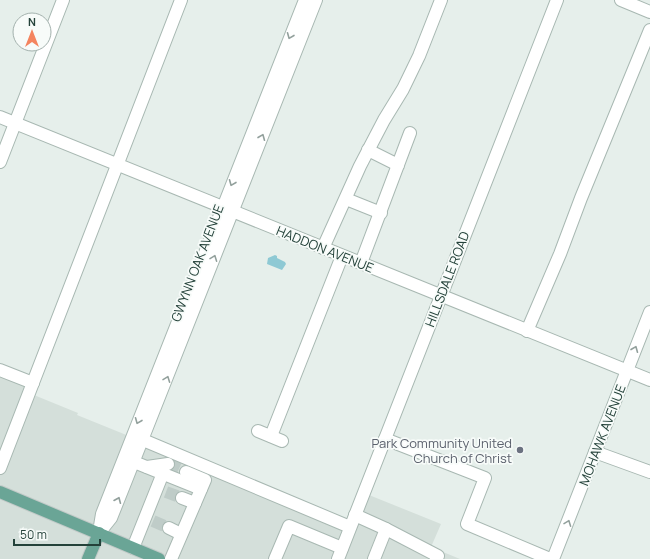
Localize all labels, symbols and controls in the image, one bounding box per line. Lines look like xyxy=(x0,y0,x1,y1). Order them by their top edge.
north arrow xyxy=(12,12,52,52)
text: N xyxy=(28,14,36,29)
one-way arrow xyxy=(287,33,295,40)
one-way arrow xyxy=(257,134,265,141)
one-way arrow xyxy=(229,180,237,187)
street label: GWYNN OAK AVENUE xyxy=(166,202,228,324)
street label: HADDON AVENUE xyxy=(274,221,376,277)
street label: HILLSDALE ROAD xyxy=(421,228,474,329)
one-way arrow xyxy=(210,255,218,262)
one-way arrow xyxy=(631,346,639,353)
one-way arrow xyxy=(162,376,170,383)
street label: MOHAWK AVENUE xyxy=(574,382,630,488)
one-way arrow xyxy=(135,417,143,425)
place label: Park Community United Church of Christ xyxy=(371,434,512,467)
marker: Park Community United Church of Christ xyxy=(515,445,525,455)
one-way arrow xyxy=(114,497,122,504)
one-way arrow xyxy=(563,519,571,526)
scale bar xyxy=(14,521,100,547)
text: 50 m xyxy=(20,526,47,543)

